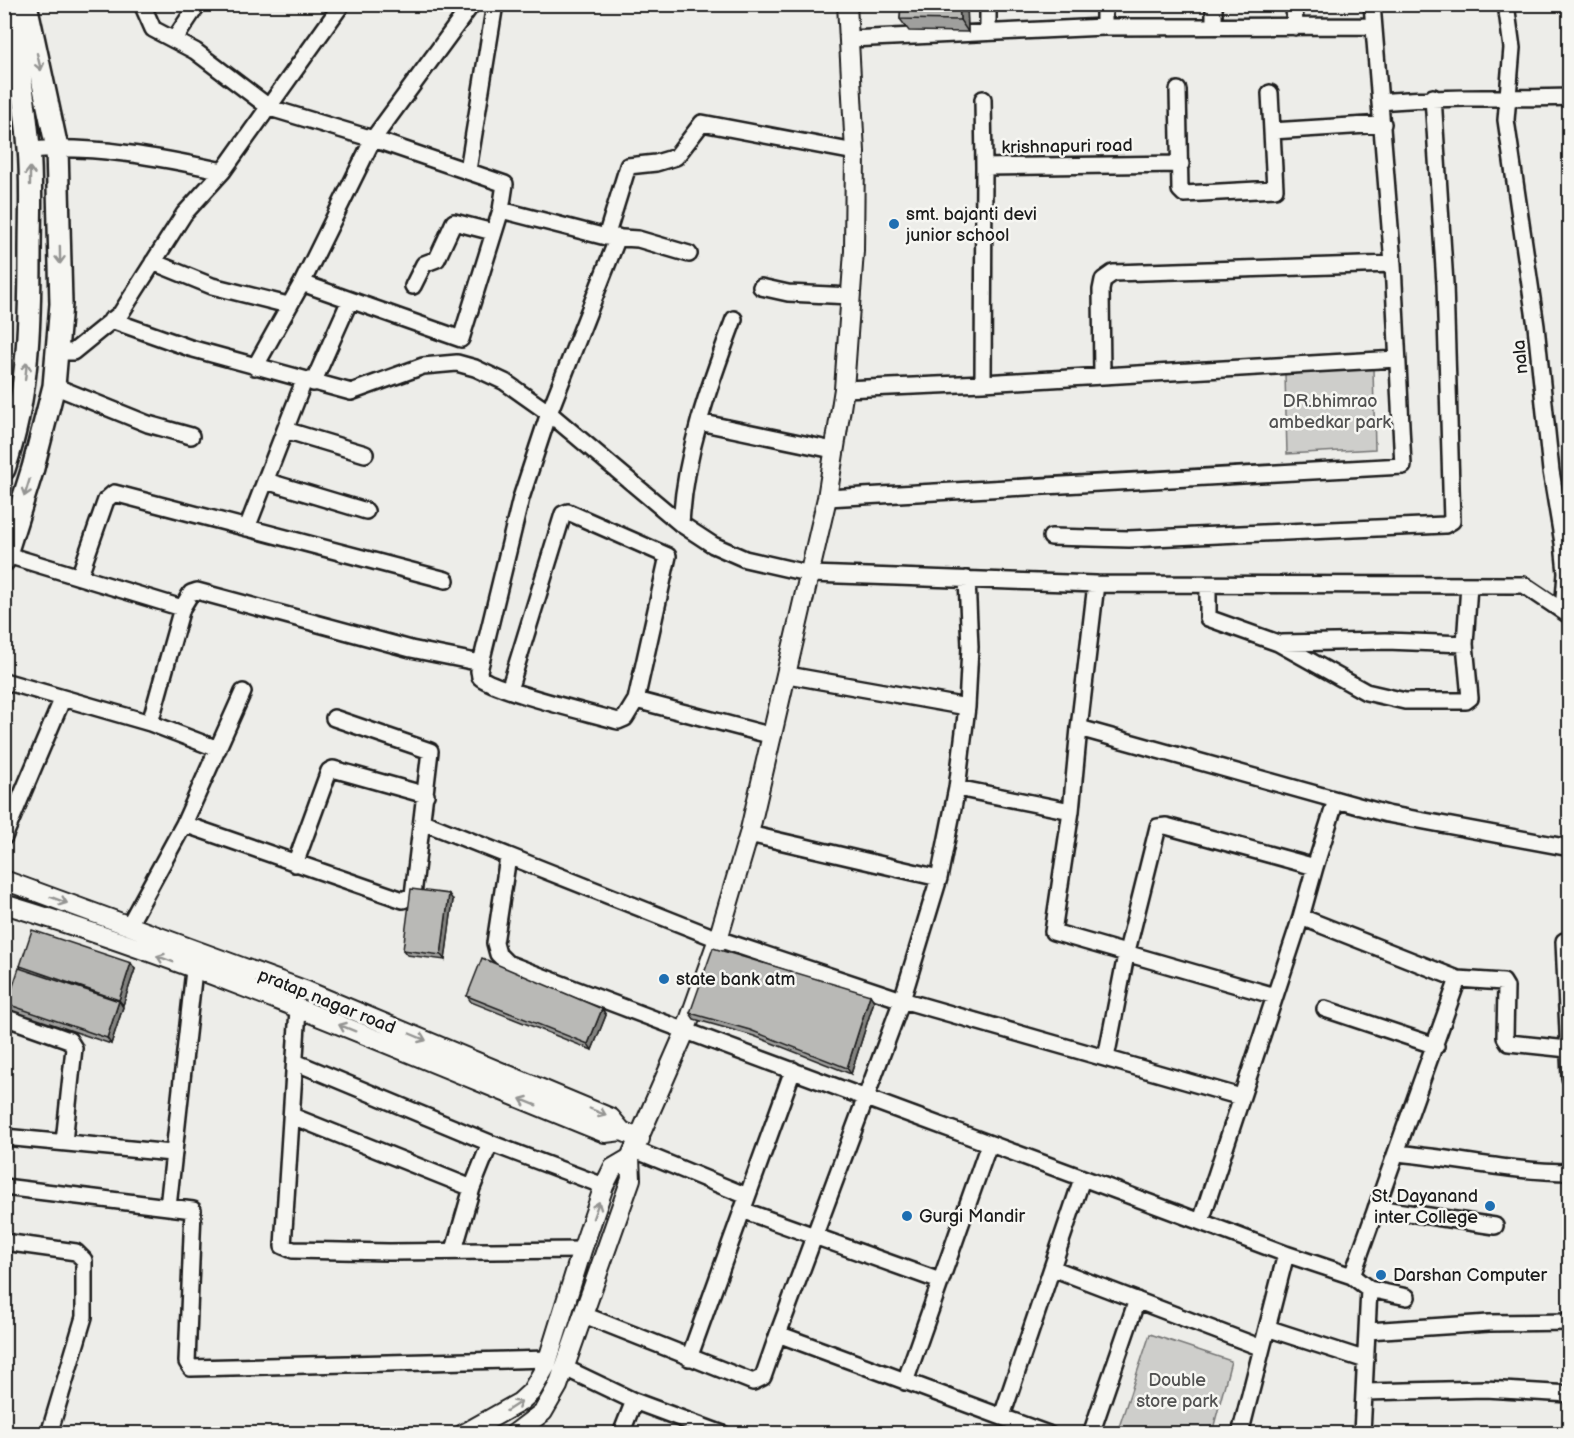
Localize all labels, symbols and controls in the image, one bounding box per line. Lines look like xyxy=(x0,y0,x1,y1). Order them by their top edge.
one-way arrow xyxy=(34,51,45,71)
street label: krishnapuri road xyxy=(1001,135,1133,158)
one-way arrow xyxy=(24,167,36,187)
place label: smt. bajanti devi junior school xyxy=(905,204,1037,246)
marker: smt. bajanti devi junior school xyxy=(887,217,901,231)
one-way arrow xyxy=(54,244,66,264)
street label: nala xyxy=(1509,339,1532,375)
one-way arrow xyxy=(21,362,32,381)
park label: DR.bhimrao ambedkar park xyxy=(1269,391,1391,433)
one-way arrow xyxy=(21,478,32,497)
one-way arrow xyxy=(50,895,68,906)
one-way arrow xyxy=(156,952,175,963)
street label: pratap nagar road xyxy=(255,964,399,1039)
place label: state bank atm xyxy=(676,969,795,990)
marker: state bank atm xyxy=(657,972,671,986)
one-way arrow xyxy=(338,1022,357,1033)
one-way arrow xyxy=(408,1032,427,1043)
one-way arrow xyxy=(519,1096,537,1107)
one-way arrow xyxy=(588,1107,607,1118)
place label: St. Dayanand inter College xyxy=(1372,1186,1478,1228)
marker: St. Dayanand inter College xyxy=(1483,1199,1497,1213)
one-way arrow xyxy=(591,1201,602,1220)
place label: Gurgi Mandir xyxy=(919,1206,1026,1227)
marker: Gurgi Mandir xyxy=(900,1209,914,1223)
place label: Darshan Computer xyxy=(1393,1265,1547,1286)
marker: Darshan Computer xyxy=(1374,1268,1388,1282)
park label: Double store park xyxy=(1136,1370,1218,1412)
one-way arrow xyxy=(505,1399,522,1411)

